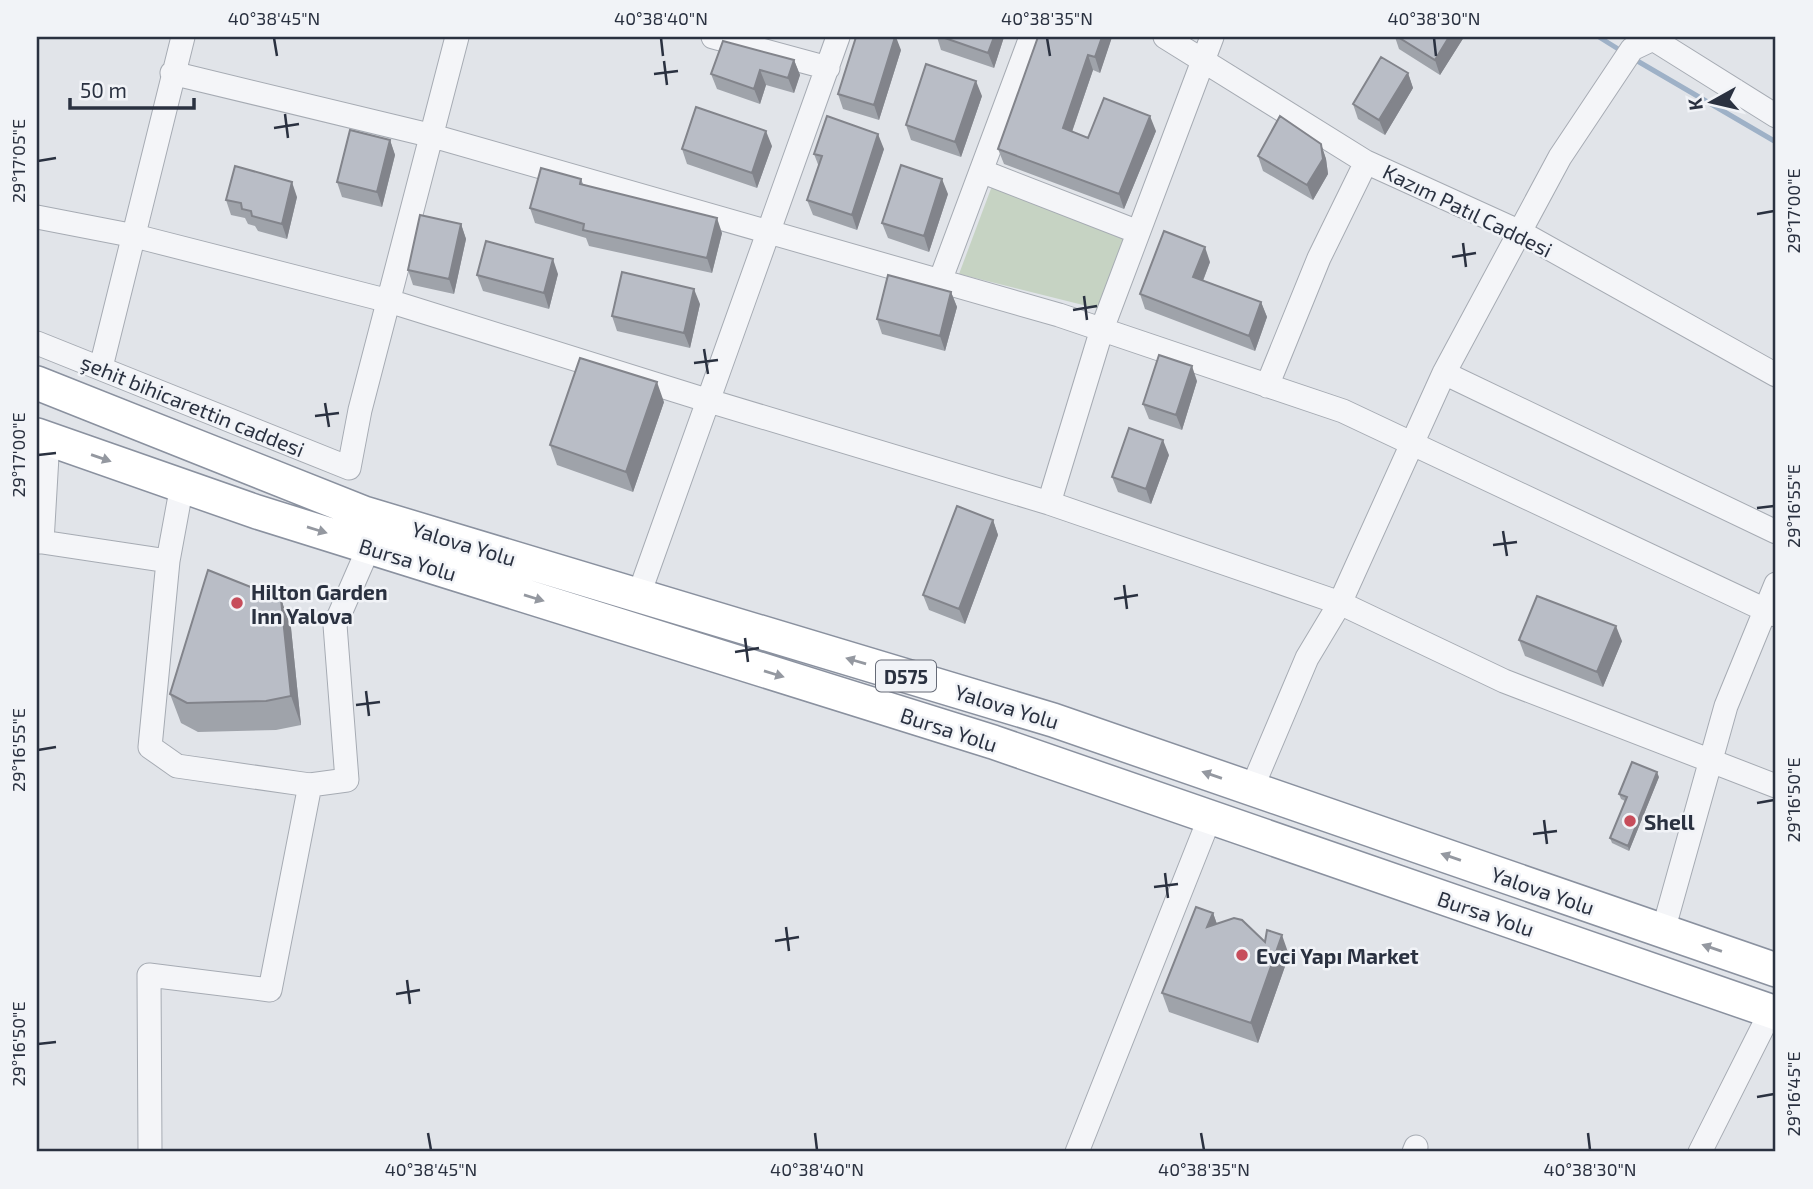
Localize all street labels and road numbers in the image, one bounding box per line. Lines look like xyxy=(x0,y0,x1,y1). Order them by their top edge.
street label: Kazım Patıl Caddesi xyxy=(1379,158,1557,262)
street label: şehit bihicarettin caddesi xyxy=(77,349,308,463)
street label: Yalova Yolu xyxy=(409,515,519,571)
street label: Bursa Yolu xyxy=(356,532,460,586)
road number: D575 xyxy=(876,660,936,692)
street label: Yalova Yolu xyxy=(952,678,1062,734)
street label: Bursa Yolu xyxy=(897,702,1001,756)
street label: Yalova Yolu xyxy=(1488,861,1598,919)
street label: Bursa Yolu xyxy=(1434,885,1538,941)

